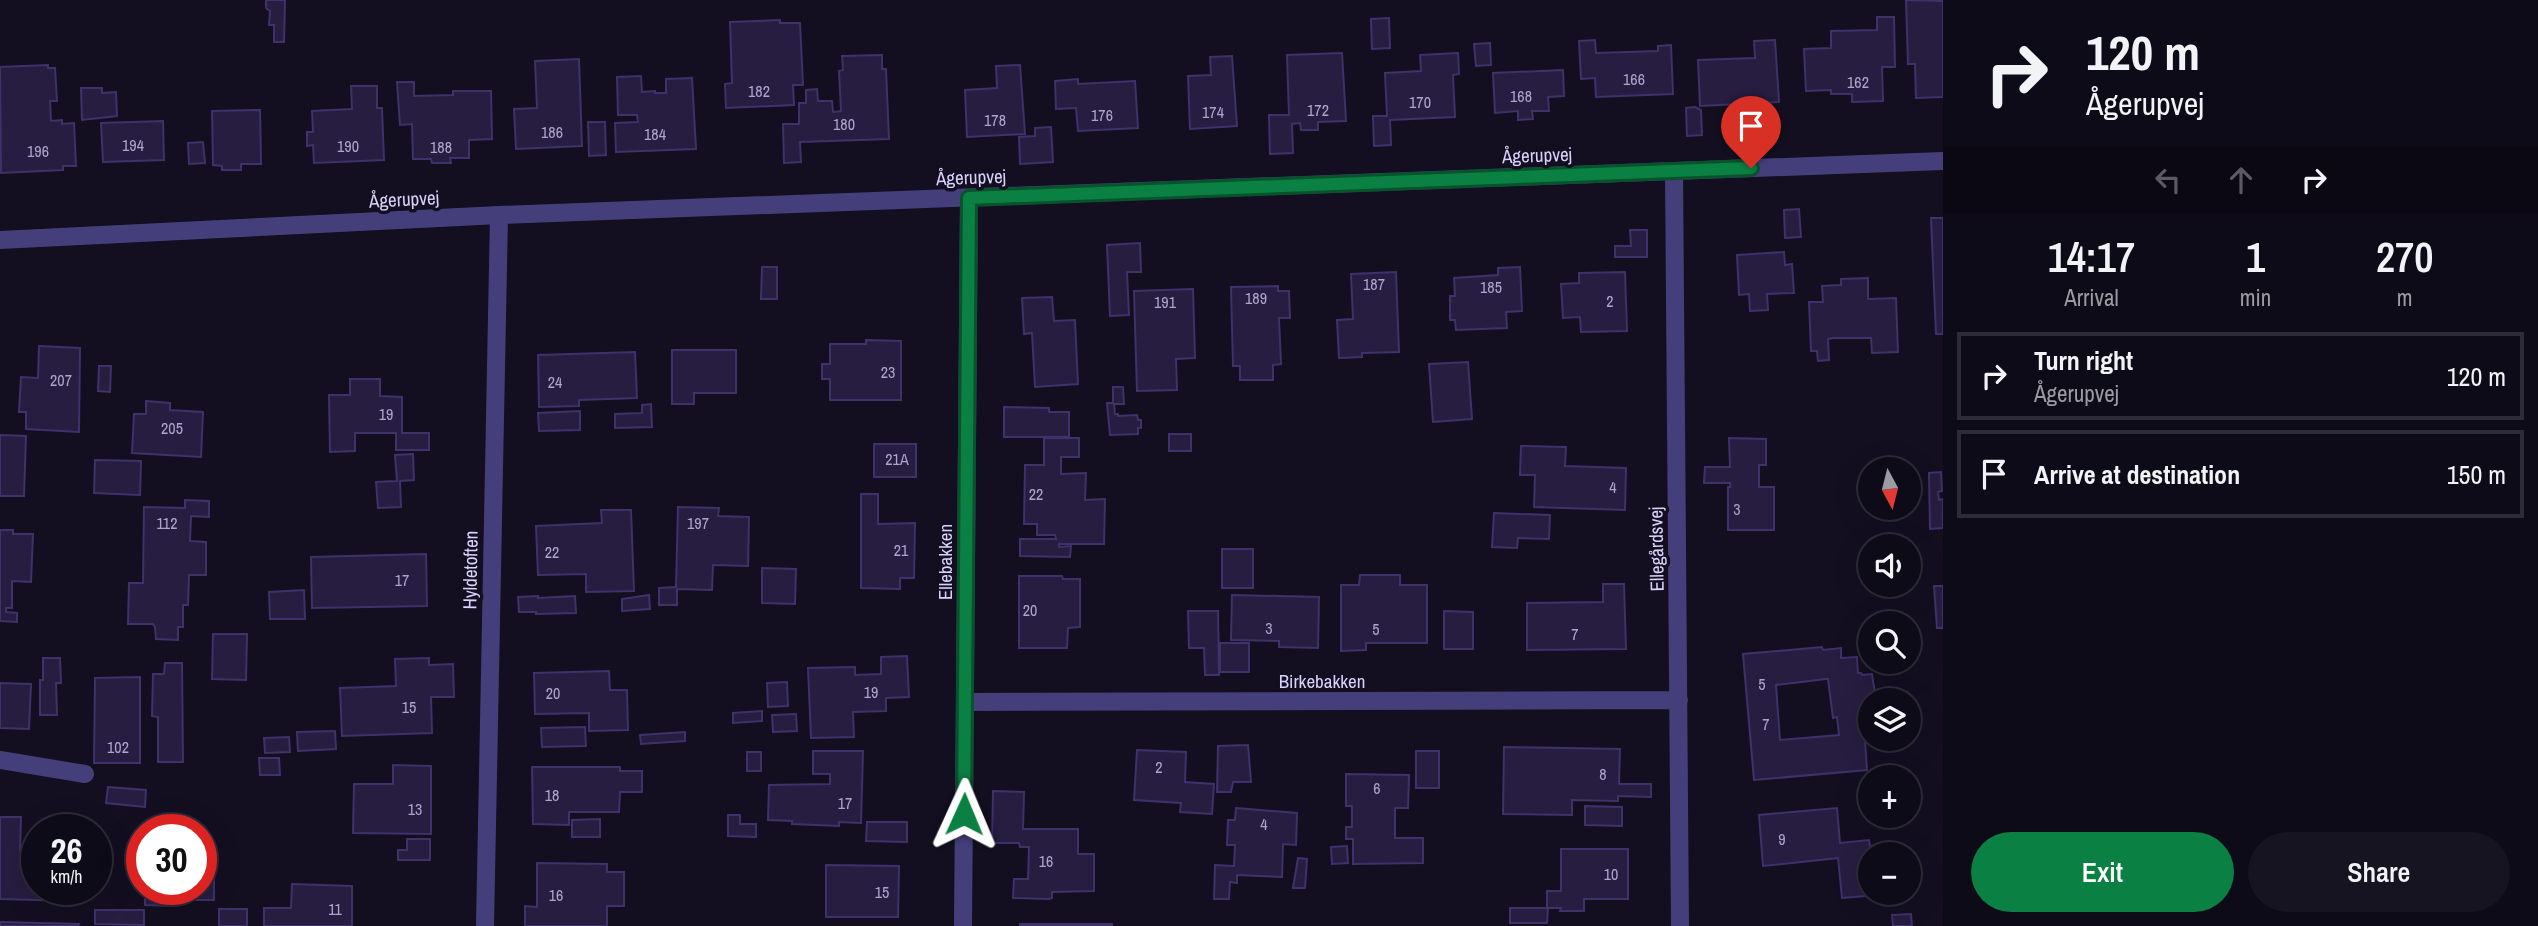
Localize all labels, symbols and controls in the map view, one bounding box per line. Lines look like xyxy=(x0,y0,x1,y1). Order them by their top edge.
text: 120 m xyxy=(2086,19,2200,85)
icon: right xyxy=(1971,28,2062,119)
house number: 166 xyxy=(1623,68,1645,90)
house number: 162 xyxy=(1847,71,1869,93)
house number: 182 xyxy=(748,80,770,102)
text: Ågerupvej xyxy=(2086,82,2204,125)
house number: 168 xyxy=(1510,85,1532,107)
house number: 170 xyxy=(1409,91,1431,113)
pin xyxy=(1721,96,1781,168)
house number: 172 xyxy=(1307,99,1329,121)
house number: 174 xyxy=(1202,101,1224,123)
house number: 176 xyxy=(1091,104,1113,126)
icon: arrive xyxy=(1732,107,1770,145)
house number: 178 xyxy=(984,109,1006,131)
house number: 180 xyxy=(833,113,855,135)
house number: 186 xyxy=(541,121,563,143)
house number: 184 xyxy=(644,123,666,145)
house number: 194 xyxy=(122,134,144,156)
house number: 190 xyxy=(337,135,359,157)
house number: 188 xyxy=(430,136,452,158)
house number: 196 xyxy=(27,140,49,162)
street label: Ågerupvej xyxy=(1500,141,1573,169)
icon: left xyxy=(2149,161,2187,199)
icon: ahead xyxy=(2222,161,2260,199)
icon: right xyxy=(2295,161,2333,199)
street label: Ågerupvej xyxy=(934,163,1007,191)
street label: Ågerupvej xyxy=(367,184,440,214)
text: 14:17 xyxy=(2048,229,2135,285)
text: 1 xyxy=(2246,229,2265,285)
text: 270 xyxy=(2376,229,2433,285)
house number: 187 xyxy=(1363,273,1385,295)
house number: 185 xyxy=(1480,276,1502,298)
text: Arrival xyxy=(2064,282,2119,313)
text: min xyxy=(2240,282,2271,313)
text: m xyxy=(2397,282,2412,313)
house number: 189 xyxy=(1245,287,1267,309)
house number: 2 xyxy=(1606,290,1614,312)
house number: 191 xyxy=(1154,291,1177,313)
text: Turn right xyxy=(2034,343,2133,378)
icon: right xyxy=(1975,357,2013,395)
text: 120 m xyxy=(2447,359,2506,394)
house number: 23 xyxy=(881,361,895,383)
house number: 207 xyxy=(50,369,72,391)
house number: 24 xyxy=(548,371,562,393)
text: Ågerupvej xyxy=(2034,378,2119,409)
house number: 19 xyxy=(379,403,393,425)
house number: 205 xyxy=(161,417,183,439)
house number: 21A xyxy=(885,448,909,470)
icon: arrive xyxy=(1975,455,2013,493)
north arrow xyxy=(1858,457,1922,520)
map controls xyxy=(1858,457,1921,905)
text: Arrive at destination xyxy=(2034,457,2240,492)
text: 150 m xyxy=(2447,457,2506,492)
house number: 4 xyxy=(1609,476,1617,498)
house number: 22 xyxy=(1029,483,1043,505)
house number: 3 xyxy=(1733,498,1741,520)
street label: Ellegårdsvej xyxy=(1642,506,1670,592)
house number: 112 xyxy=(157,512,177,534)
house number: 197 xyxy=(687,512,709,534)
street label: Ellebakken xyxy=(932,524,958,600)
street label: Hyldetoften xyxy=(456,530,484,610)
button: sound xyxy=(1858,534,1921,597)
house number: 21 xyxy=(894,539,909,561)
house number: 22 xyxy=(545,541,559,563)
house number: 17 xyxy=(395,569,409,591)
house number: 20 xyxy=(1023,599,1037,621)
button: search xyxy=(1858,611,1921,674)
house number: 3 xyxy=(1265,617,1273,639)
house number: 5 xyxy=(1372,618,1380,640)
house number: 7 xyxy=(1571,623,1579,645)
street label: Birkebakken xyxy=(1279,668,1365,694)
house number: 5 xyxy=(1758,673,1766,695)
house number: 19 xyxy=(864,681,878,703)
house number: 20 xyxy=(546,682,560,704)
button: layers xyxy=(1858,688,1921,751)
house number: 15 xyxy=(402,696,416,718)
house number: 7 xyxy=(1762,713,1770,735)
house number: 102 xyxy=(107,736,129,758)
house number: 2 xyxy=(1155,756,1163,778)
house number: 8 xyxy=(1599,763,1607,785)
button: + xyxy=(1858,765,1921,828)
position arrow xyxy=(927,777,1001,851)
house number: 6 xyxy=(1373,777,1381,799)
house number: 18 xyxy=(545,784,559,806)
house number: 17 xyxy=(838,792,852,814)
house number: 13 xyxy=(408,798,422,820)
house number: 4 xyxy=(1260,813,1268,835)
speed limit sign: 30 xyxy=(126,814,217,905)
text: 26 xyxy=(51,827,82,874)
house number: 9 xyxy=(1778,828,1786,850)
button: Exit xyxy=(1971,832,2234,912)
button: Share xyxy=(2248,832,2510,912)
button: − xyxy=(1858,842,1921,905)
house number: 16 xyxy=(1039,850,1053,872)
house number: 10 xyxy=(1604,863,1618,885)
text: km/h xyxy=(51,864,83,889)
house number: 15 xyxy=(875,881,889,903)
house number: 16 xyxy=(549,884,563,906)
house number: 11 xyxy=(328,898,343,920)

